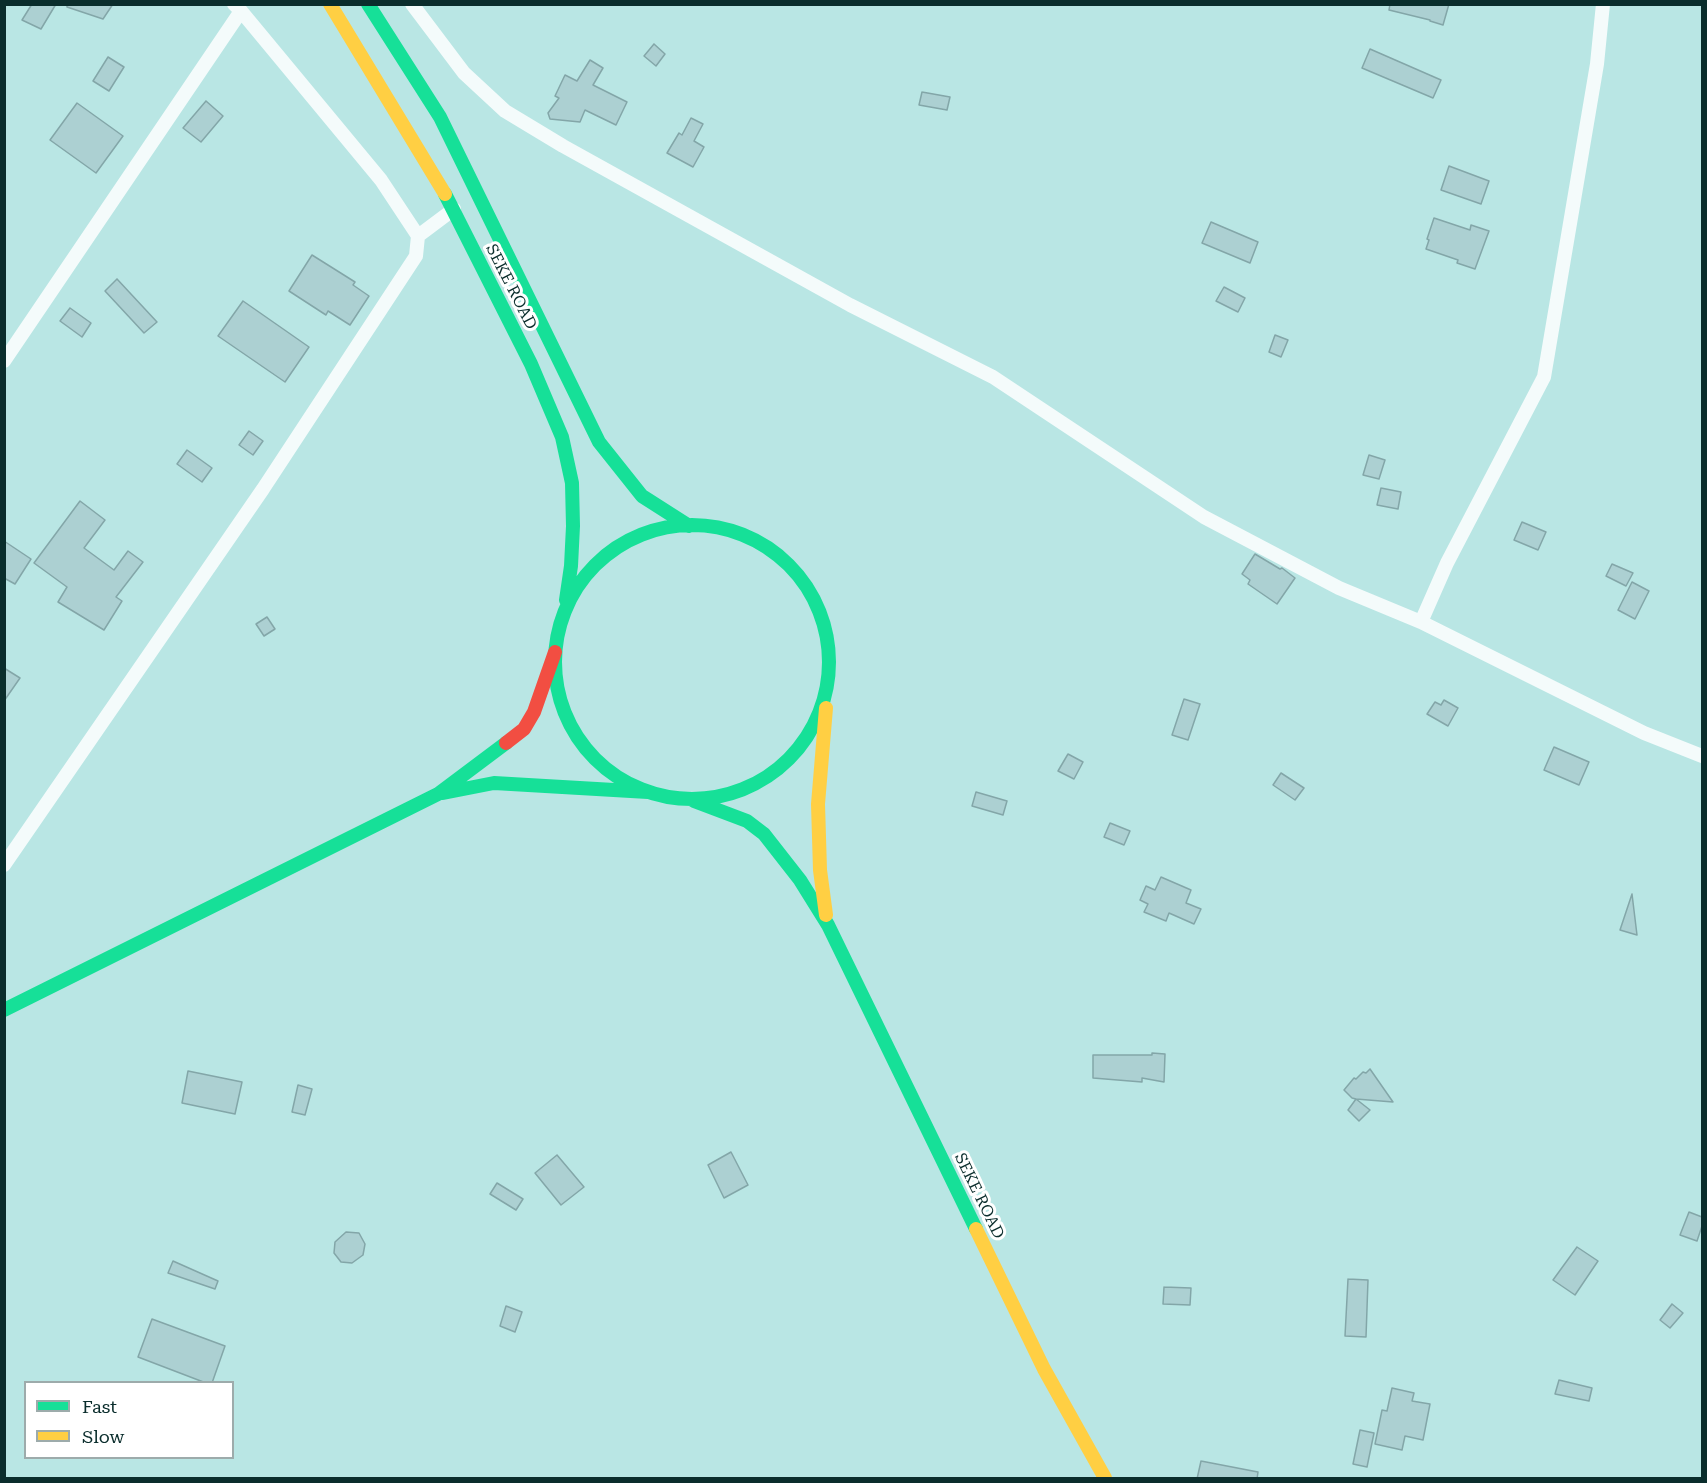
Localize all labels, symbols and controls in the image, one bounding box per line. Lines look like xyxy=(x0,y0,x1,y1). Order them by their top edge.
street label: SEKE ROAD xyxy=(481,241,541,333)
street label: SEKE ROAD xyxy=(950,1150,1008,1242)
legend xyxy=(24,1381,234,1459)
text: Fast xyxy=(82,1396,117,1417)
text: Slow xyxy=(82,1426,124,1447)

